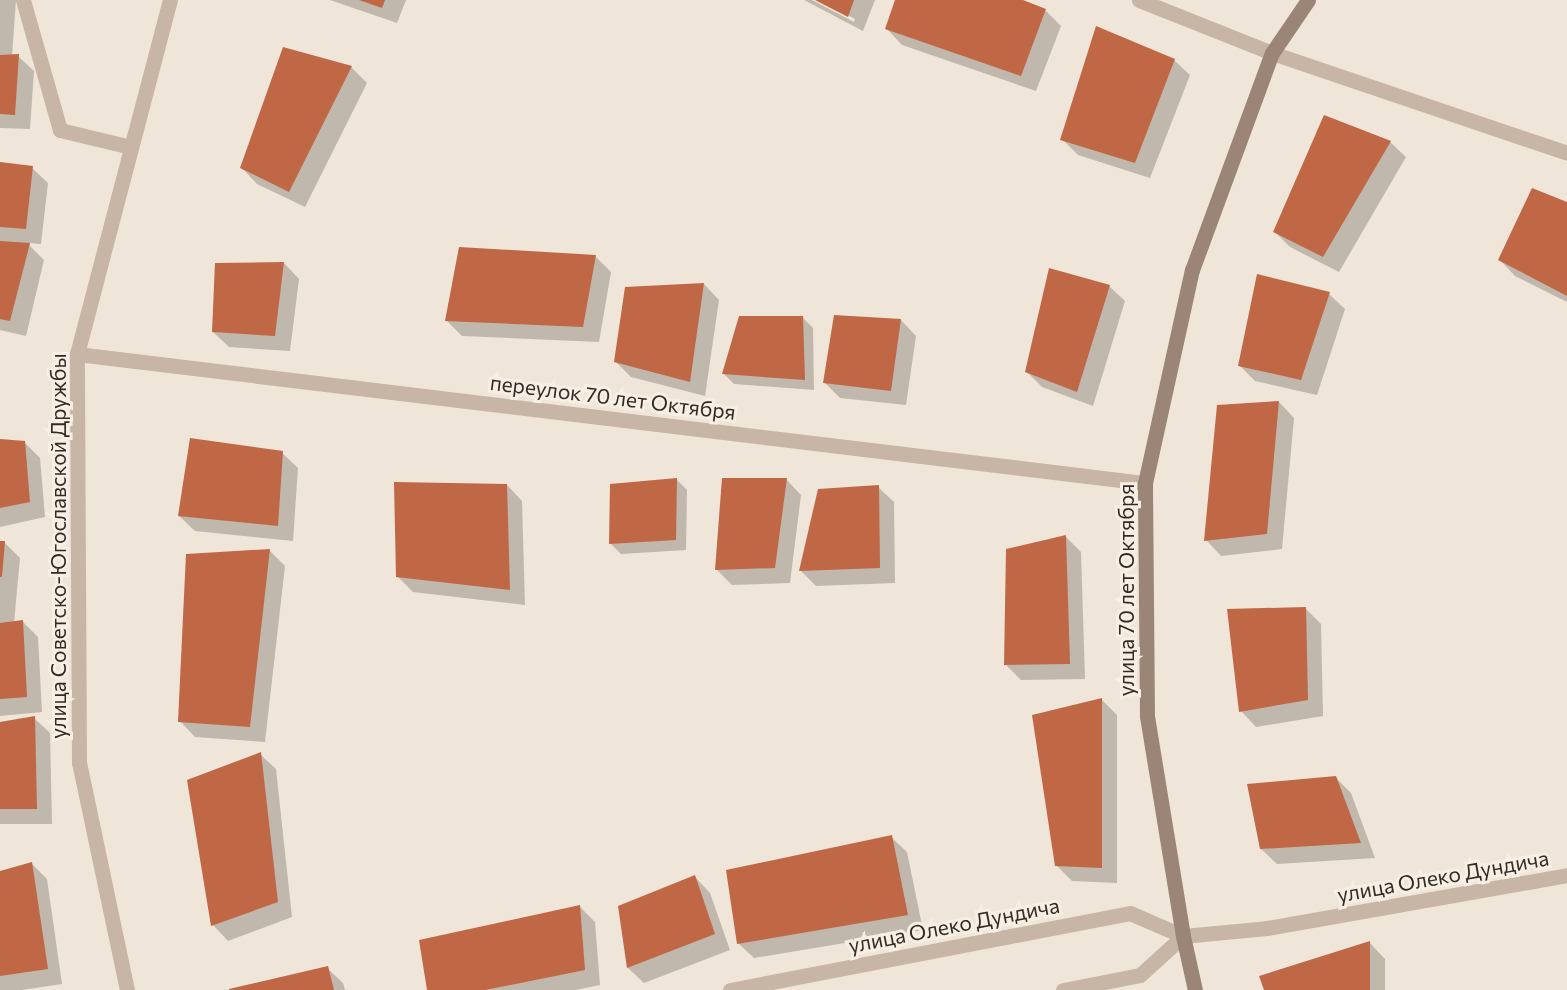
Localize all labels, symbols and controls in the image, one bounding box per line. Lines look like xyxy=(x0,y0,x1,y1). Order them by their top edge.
street label: улица Советско-Югославской Дружбы xyxy=(45,353,71,739)
street label: переулок 70 лет Октября xyxy=(489,369,737,425)
street label: улица 70 лет Октября xyxy=(1113,484,1139,696)
street label: улица Олеко Дундича xyxy=(1335,845,1551,907)
street label: улица Олеко Дундича xyxy=(846,892,1062,958)

